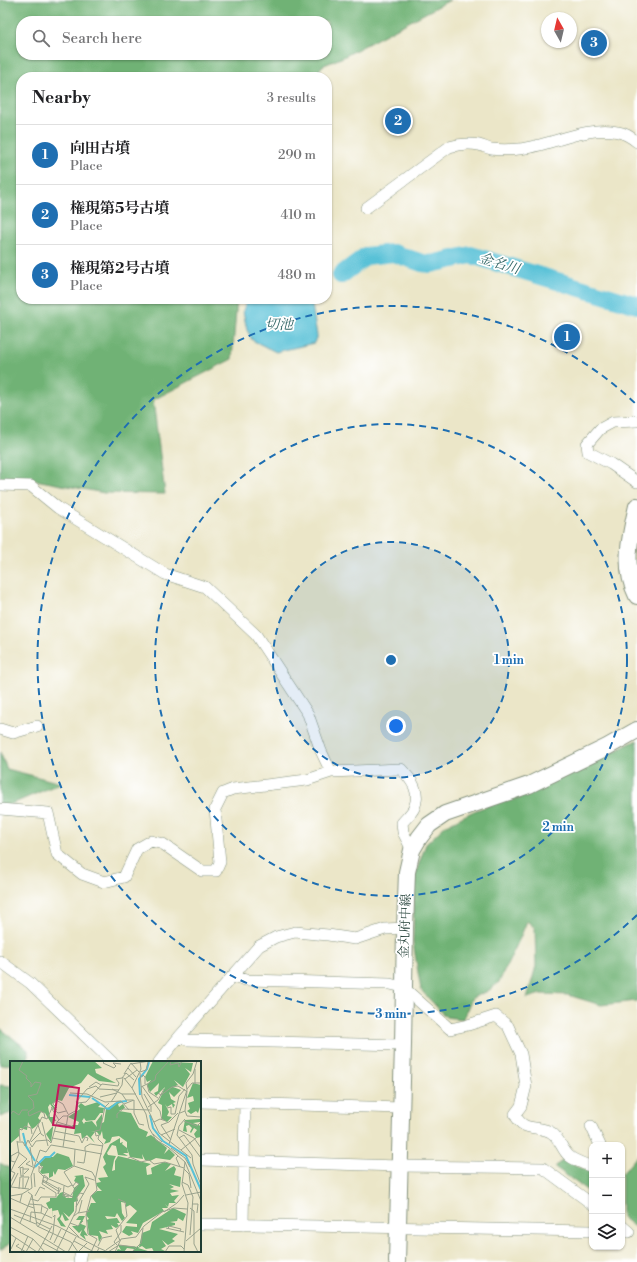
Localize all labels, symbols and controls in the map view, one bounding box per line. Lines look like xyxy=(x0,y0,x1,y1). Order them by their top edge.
north arrow xyxy=(541,12,577,48)
search box xyxy=(16,16,332,60)
icon: search xyxy=(30,27,52,49)
pin: 3 xyxy=(581,28,607,58)
text: Search here xyxy=(62,29,142,48)
text: Nearby xyxy=(32,87,91,109)
text: 3 results xyxy=(267,90,316,106)
pin: 2 xyxy=(385,106,411,136)
text: 向田古墳 xyxy=(70,139,130,158)
text: 1 xyxy=(42,147,48,163)
text: 290 m xyxy=(278,147,316,163)
text: Place xyxy=(70,158,102,174)
text: 権現第5号古墳 xyxy=(70,199,169,218)
text: 2 xyxy=(41,207,49,223)
text: 410 m xyxy=(280,207,316,223)
text: Place xyxy=(70,218,102,234)
water label: 金名川 xyxy=(476,249,524,279)
text: 権現第2号古墳 xyxy=(70,259,169,278)
text: 3 xyxy=(41,267,49,283)
text: 480 m xyxy=(278,267,316,283)
text: Place xyxy=(70,278,102,294)
water label: 切池 xyxy=(265,316,295,334)
pin: 1 xyxy=(554,322,580,352)
centre of rings xyxy=(384,653,398,667)
text: 1 min xyxy=(494,653,525,668)
your location xyxy=(386,716,406,736)
text: 2 min xyxy=(542,820,574,835)
street label: 金丸府中線 xyxy=(396,893,414,959)
text: 3 min xyxy=(375,1007,407,1022)
inset map xyxy=(10,1061,201,1252)
map controls xyxy=(589,1142,625,1250)
button: + xyxy=(589,1142,625,1178)
button: − xyxy=(589,1178,625,1214)
button: layers xyxy=(589,1214,625,1250)

